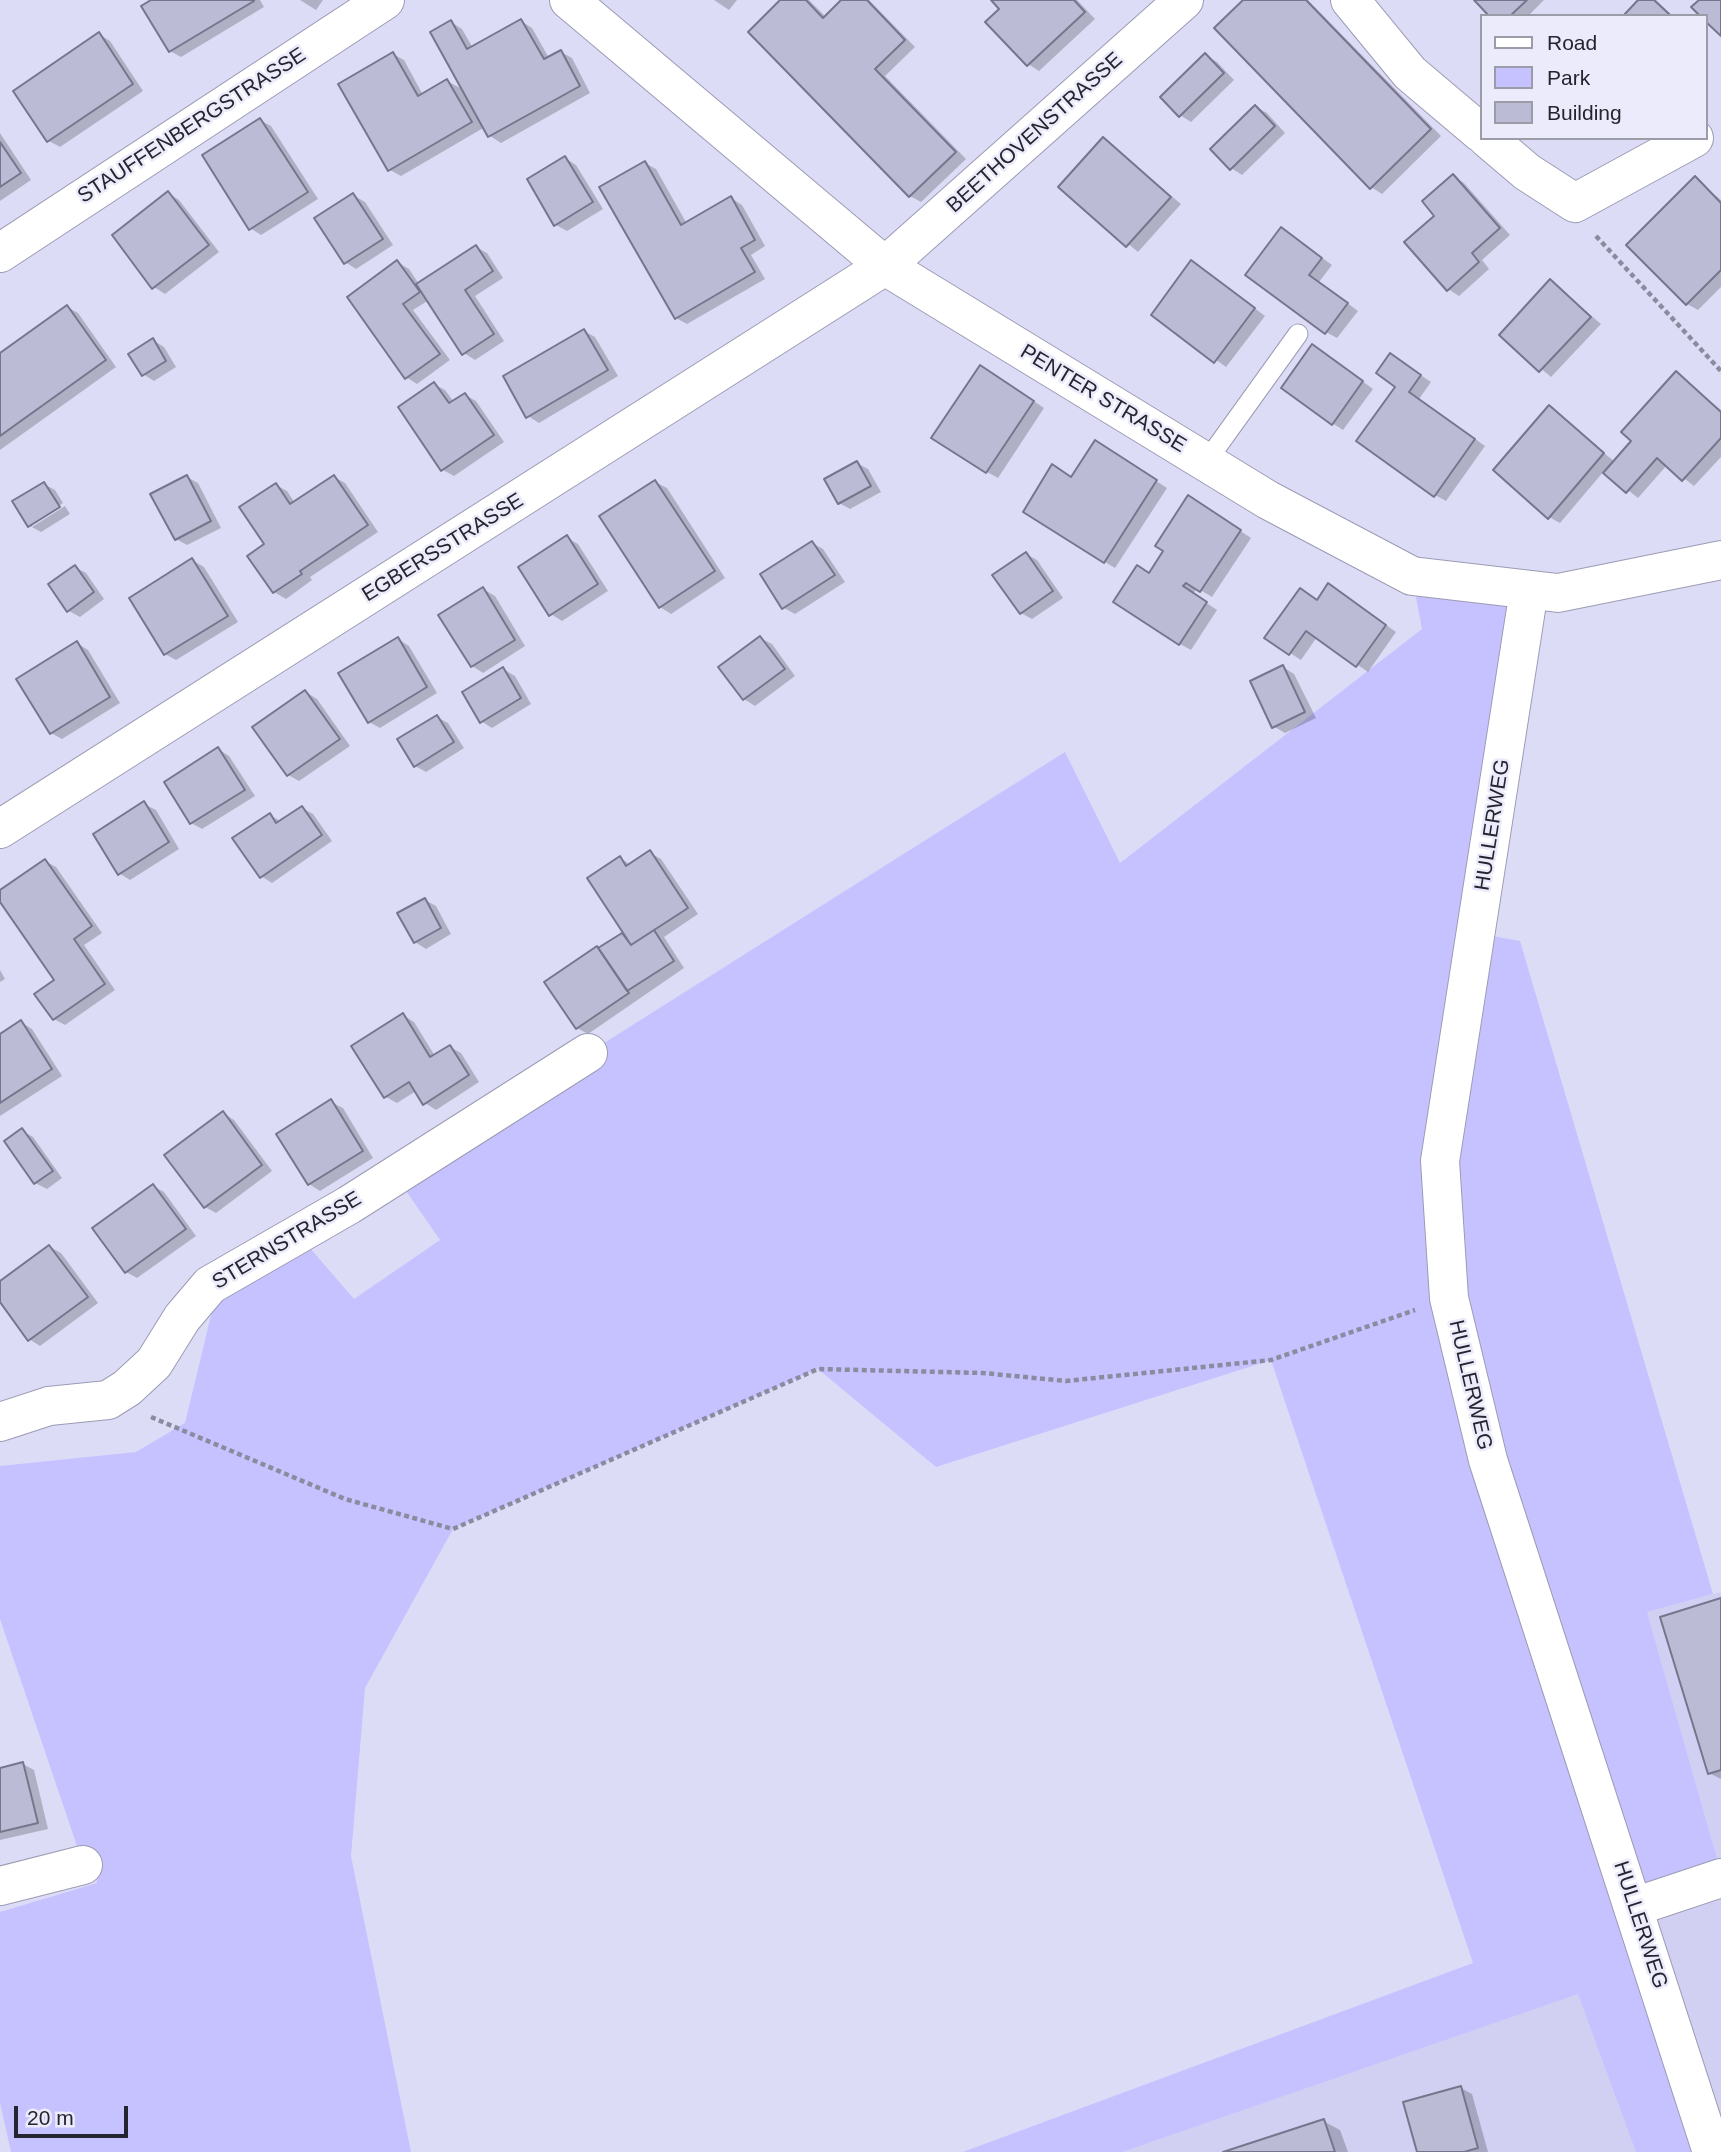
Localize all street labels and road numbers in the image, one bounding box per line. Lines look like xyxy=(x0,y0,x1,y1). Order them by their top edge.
street label: STAUFFENBERGSTRASSE xyxy=(73,43,311,209)
street label: BEETHOVENSTRASSE xyxy=(942,48,1128,218)
street label: PENTER STRASSE xyxy=(1015,340,1191,458)
street label: EGBERSSTRASSE xyxy=(358,488,528,608)
street label: HULLERWEG xyxy=(1470,758,1516,892)
street label: STERNSTRASSE xyxy=(208,1187,366,1295)
street label: HULLERWEG xyxy=(1443,1318,1497,1452)
street label: HULLERWEG xyxy=(1608,1858,1672,1992)

